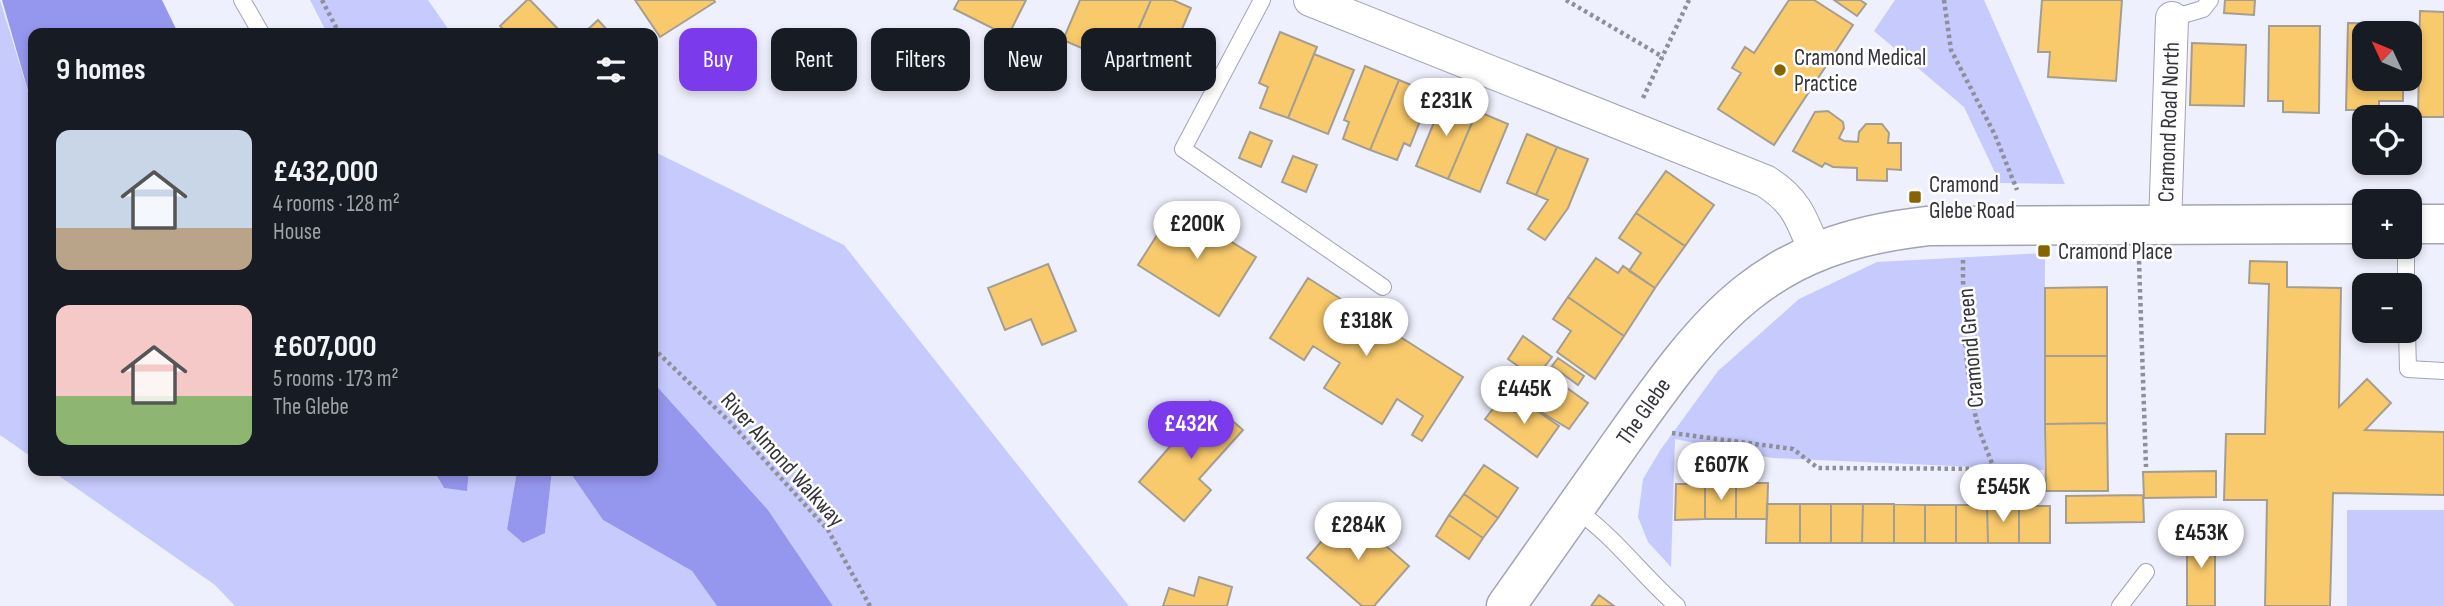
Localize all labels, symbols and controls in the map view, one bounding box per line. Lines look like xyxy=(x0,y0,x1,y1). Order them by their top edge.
north arrow xyxy=(2352,21,2422,91)
map controls xyxy=(2352,21,2422,343)
chip: Buy xyxy=(679,28,757,91)
chip: Rent xyxy=(771,28,857,91)
chip: Filters xyxy=(871,28,970,91)
chip: New xyxy=(984,28,1067,91)
chip: Apartment xyxy=(1081,28,1216,91)
street label: Cramond Road North xyxy=(2152,41,2186,203)
place label: Cramond Medical Practice xyxy=(1794,44,1926,98)
icon: filters xyxy=(592,51,630,89)
text: 9 homes xyxy=(56,52,146,88)
marker: Cramond Medical Practice xyxy=(1772,62,1788,78)
pin: £231K xyxy=(1397,78,1495,138)
text: £231K xyxy=(1420,87,1472,115)
button: locate xyxy=(2352,105,2422,175)
text: £432,000 xyxy=(273,154,378,190)
icon: home xyxy=(112,158,196,242)
place label: Cramond Glebe Road xyxy=(1929,171,2015,225)
marker: Cramond Glebe Road xyxy=(1907,189,1923,205)
button: + xyxy=(2352,189,2422,259)
text: 4 rooms · 128 m² xyxy=(273,190,400,218)
pin: £200K xyxy=(1148,202,1246,261)
text: £200K xyxy=(1169,210,1225,238)
text: House xyxy=(273,218,321,246)
place label: Cramond Place xyxy=(2058,238,2173,266)
marker: Cramond Place xyxy=(2036,243,2052,259)
button: − xyxy=(2352,273,2422,343)
street label: Cramond Green xyxy=(1952,287,1990,409)
pin: £318K xyxy=(1317,298,1415,358)
text: £318K xyxy=(1339,307,1393,335)
text: £607,000 xyxy=(273,329,377,365)
icon: home xyxy=(112,333,196,417)
text: 5 rooms · 173 m² xyxy=(273,365,399,393)
pin: £445K xyxy=(1475,366,1573,426)
street label: The Glebe xyxy=(1611,373,1677,451)
text: £445K xyxy=(1497,375,1551,403)
street label: River Almond Walkway xyxy=(714,387,850,533)
text: The Glebe xyxy=(273,393,349,421)
pin: £432K xyxy=(1142,402,1240,461)
text: £432K xyxy=(1164,410,1218,438)
pin: £607K xyxy=(1672,442,1770,502)
text: £607K xyxy=(1693,451,1749,479)
pin: £545K xyxy=(1954,464,2052,524)
text: £545K xyxy=(1976,473,2030,501)
pin: £284K xyxy=(1309,503,1407,562)
pin: £453K xyxy=(2152,510,2250,570)
text: £284K xyxy=(1330,511,1386,539)
text: £453K xyxy=(2174,519,2228,547)

